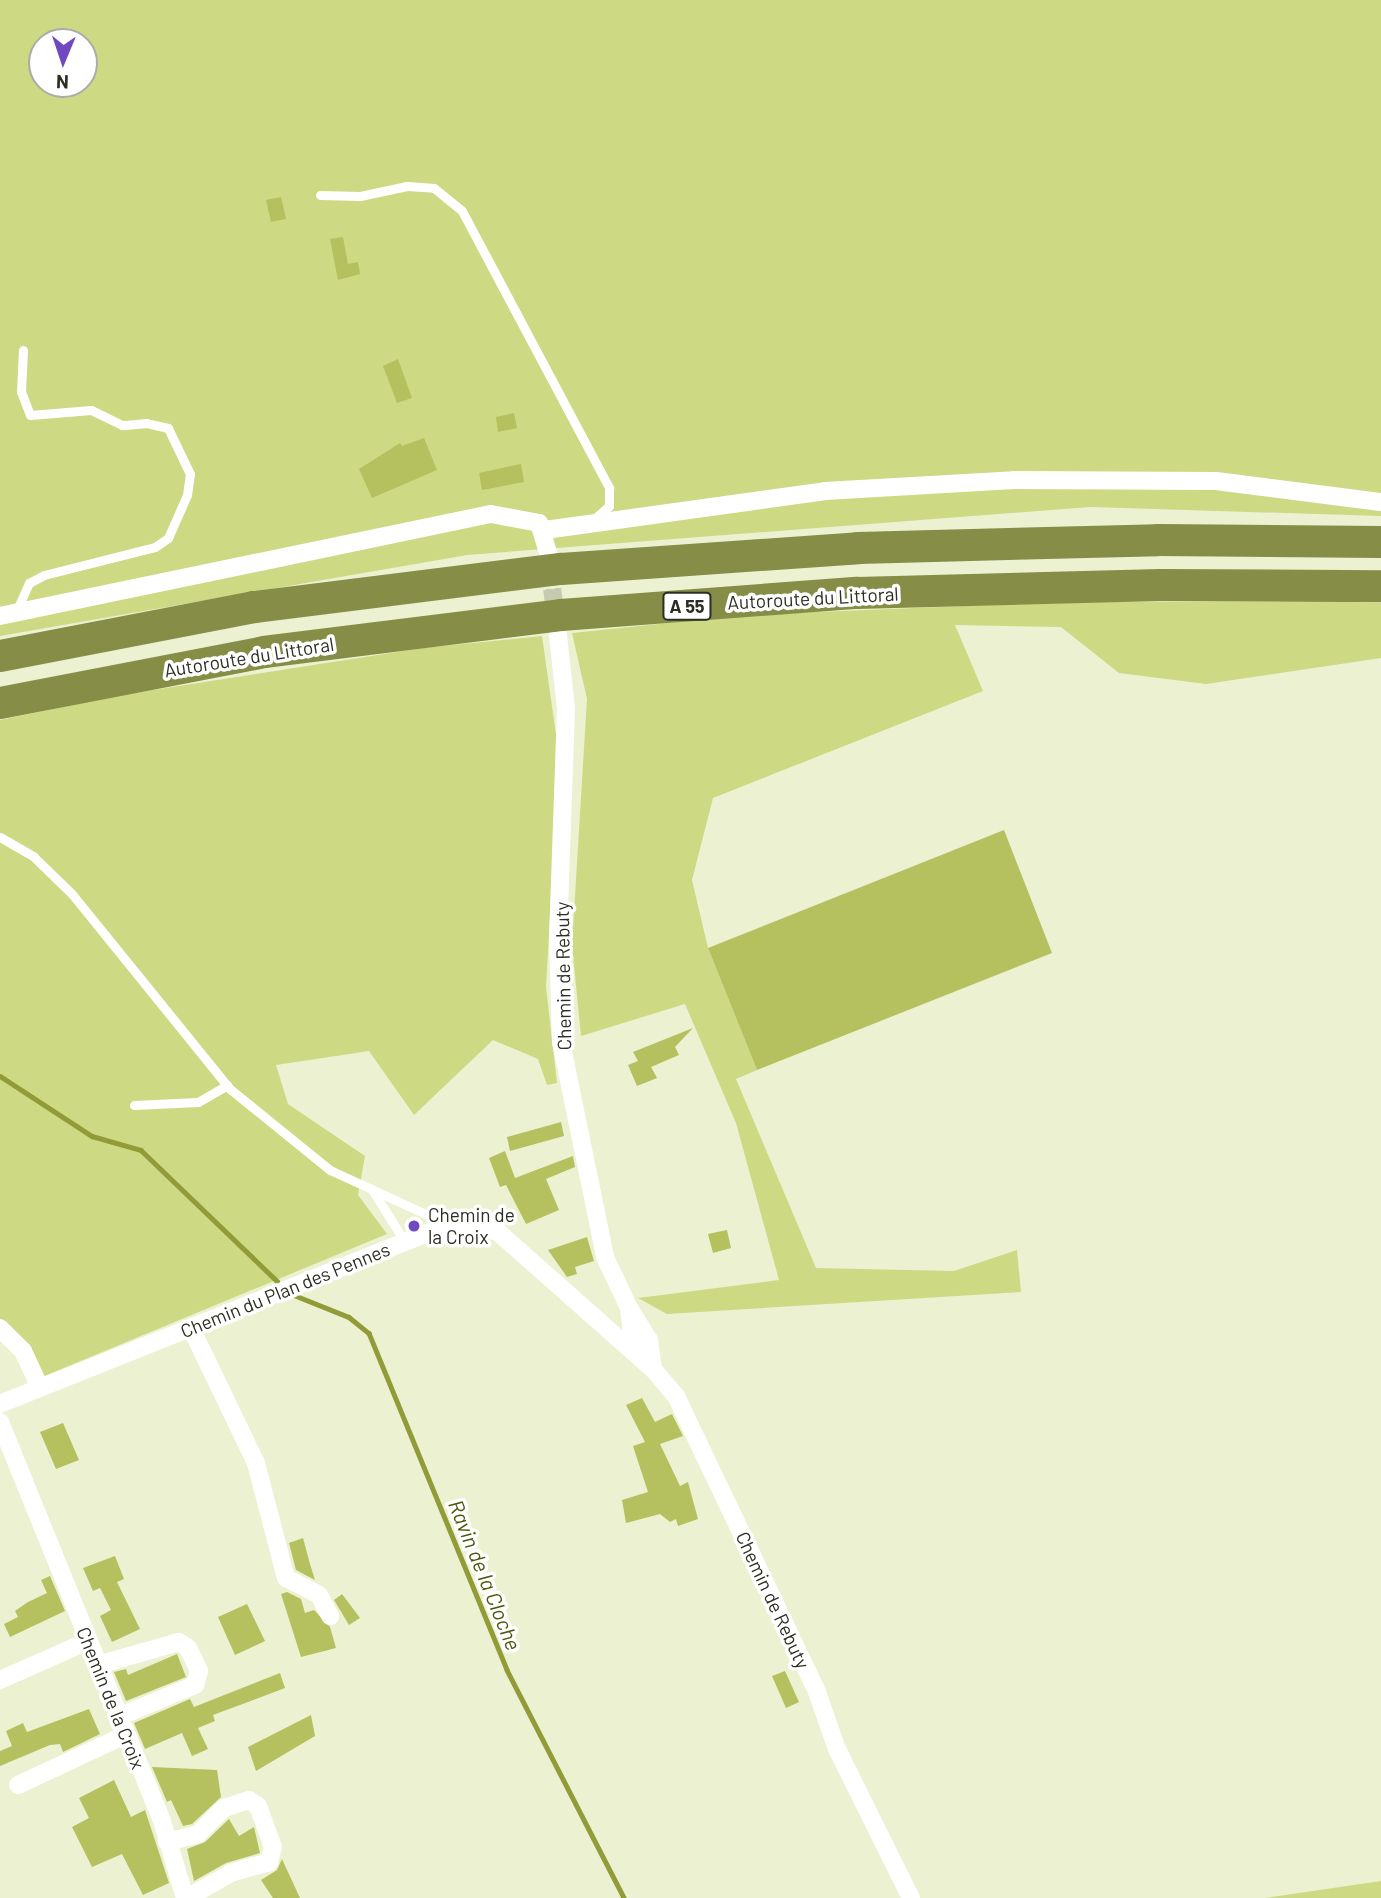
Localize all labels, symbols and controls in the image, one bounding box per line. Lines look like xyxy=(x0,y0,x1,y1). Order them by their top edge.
north arrow xyxy=(28,28,98,98)
text: N xyxy=(56,71,69,94)
street label: Autoroute du Littoral xyxy=(727,582,899,614)
road number: A 55 xyxy=(661,592,713,620)
street label: Autoroute du Littoral xyxy=(163,632,335,682)
street label: Chemin de Rebuty xyxy=(550,902,576,1050)
place label: Chemin de la Croix xyxy=(428,1204,515,1248)
marker: Chemin de la Croix xyxy=(406,1218,422,1234)
street label: Chemin du Plan des Pennes xyxy=(177,1238,393,1342)
water label: Ravin de la Cloche xyxy=(443,1496,527,1654)
street label: Chemin de Rebuty xyxy=(731,1528,815,1672)
street label: Chemin de la Croix xyxy=(72,1624,150,1772)

